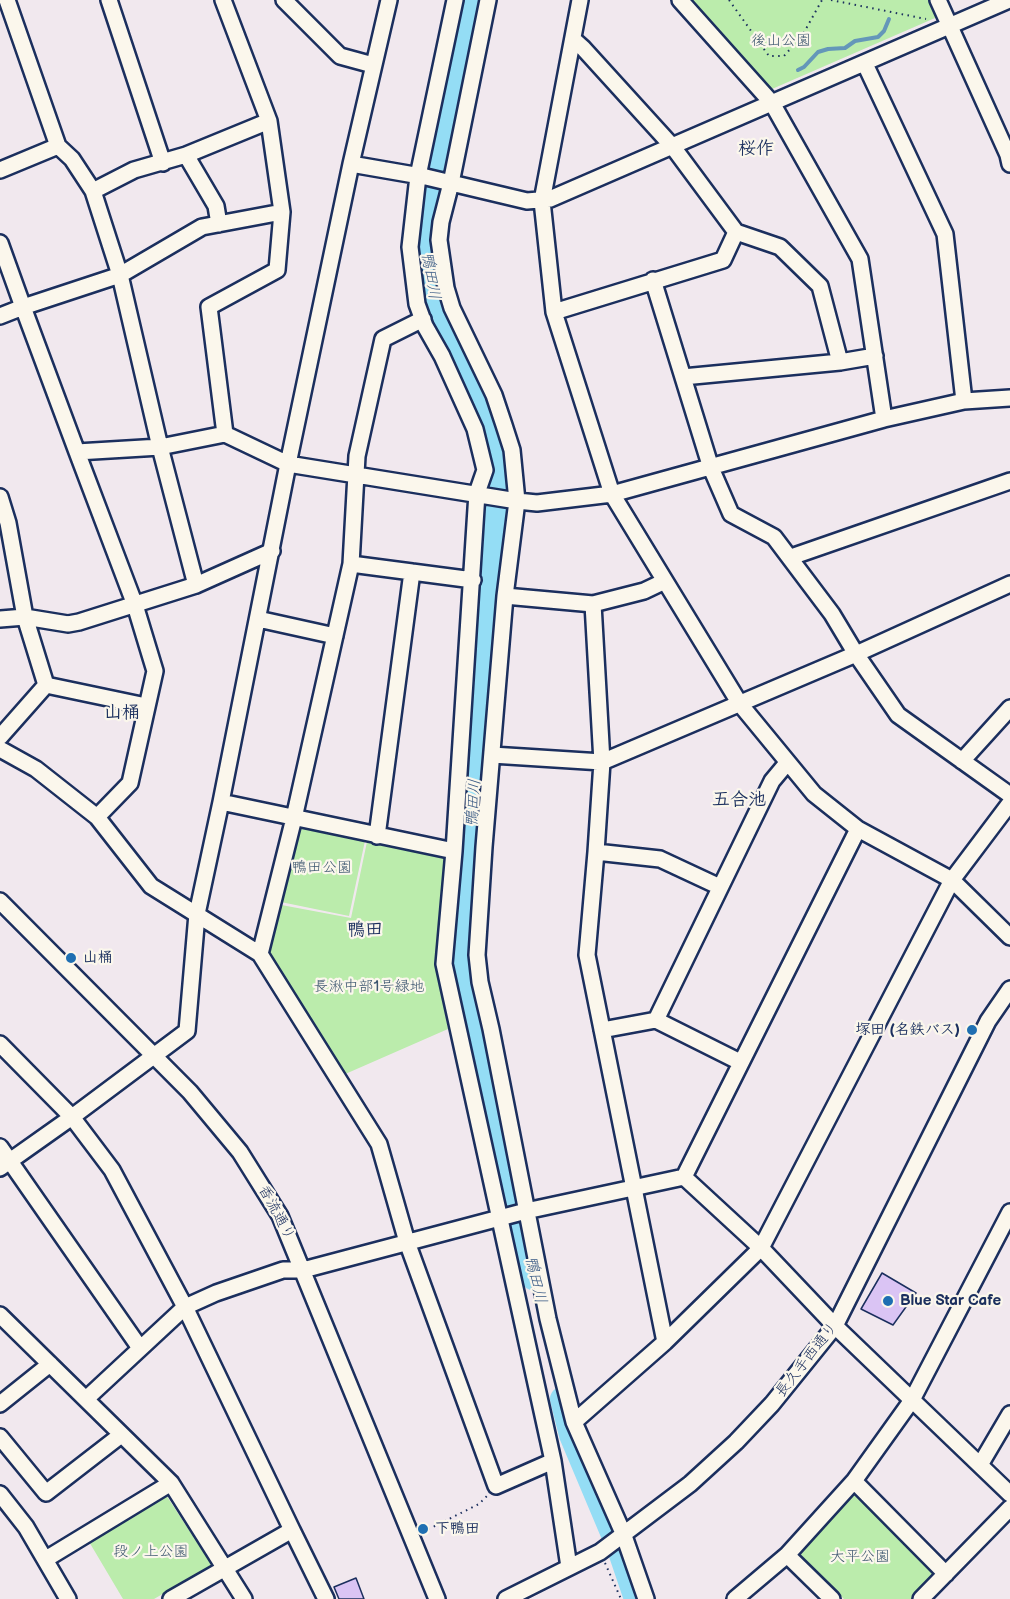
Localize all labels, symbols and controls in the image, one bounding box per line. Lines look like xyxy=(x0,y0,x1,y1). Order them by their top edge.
park label: 後山公園 xyxy=(751,32,811,50)
district label: 桜作 xyxy=(738,138,774,160)
water label: 鴨田川 xyxy=(416,251,444,301)
district label: 山桶 xyxy=(104,702,140,724)
water label: 鴨田川 xyxy=(463,778,485,828)
district label: 五合池 xyxy=(712,789,766,811)
park label: 鴨田公園 xyxy=(292,859,352,877)
district label: 鴨田 xyxy=(347,919,383,941)
place label: 山桶 xyxy=(83,949,113,967)
marker: 山桶 xyxy=(64,951,78,965)
park label: 長湫中部1号緑地 xyxy=(314,978,424,996)
place label: 塚田 (名鉄バス) xyxy=(855,1021,960,1039)
marker: 塚田 (名鉄バス) xyxy=(965,1023,979,1037)
street label: 香流通り xyxy=(254,1182,298,1244)
water label: 鴨田川 xyxy=(520,1254,550,1306)
place label: Blue Star Cafe xyxy=(900,1292,1001,1310)
marker: Blue Star Cafe xyxy=(881,1294,895,1308)
street label: 長久手西通り xyxy=(772,1319,842,1401)
place label: 下鴨田 xyxy=(435,1520,480,1538)
marker: 下鴨田 xyxy=(416,1522,430,1536)
park label: 段ノ上公園 xyxy=(114,1543,188,1561)
park label: 大平公園 xyxy=(830,1548,890,1566)

